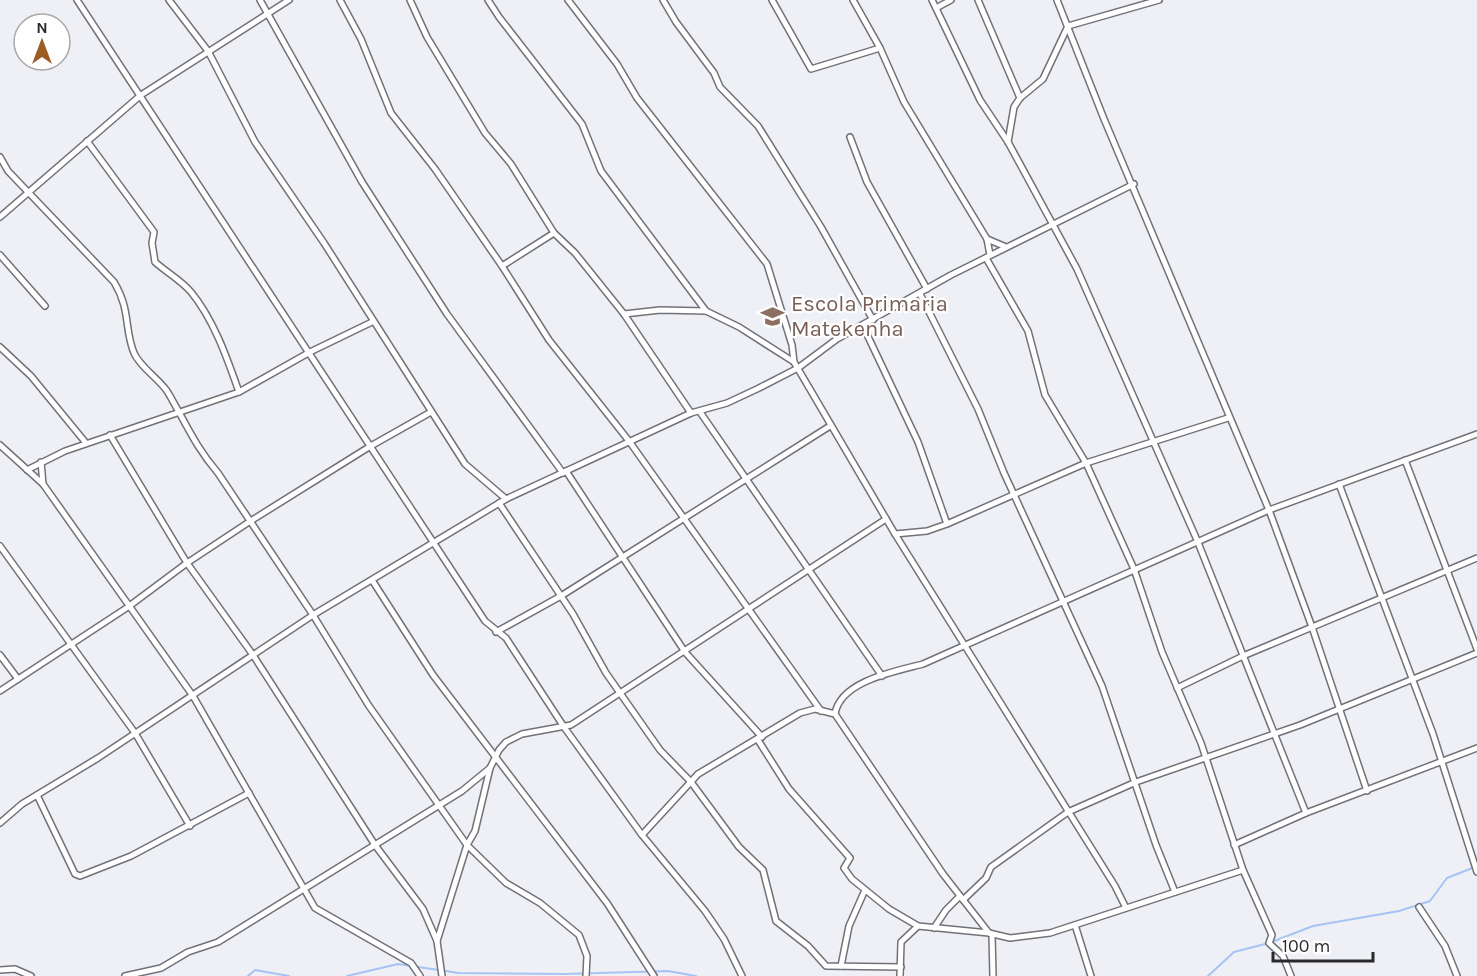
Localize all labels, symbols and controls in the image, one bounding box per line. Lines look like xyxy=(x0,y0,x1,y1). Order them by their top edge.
north arrow xyxy=(12,12,72,72)
text: N xyxy=(36,18,48,37)
place label: Escola Primaria Matekenha xyxy=(791,291,948,342)
school or university icon: Escola Primaria Matekenha xyxy=(760,303,786,329)
scale bar xyxy=(1273,925,1374,963)
text: 100 m xyxy=(1282,935,1330,957)

